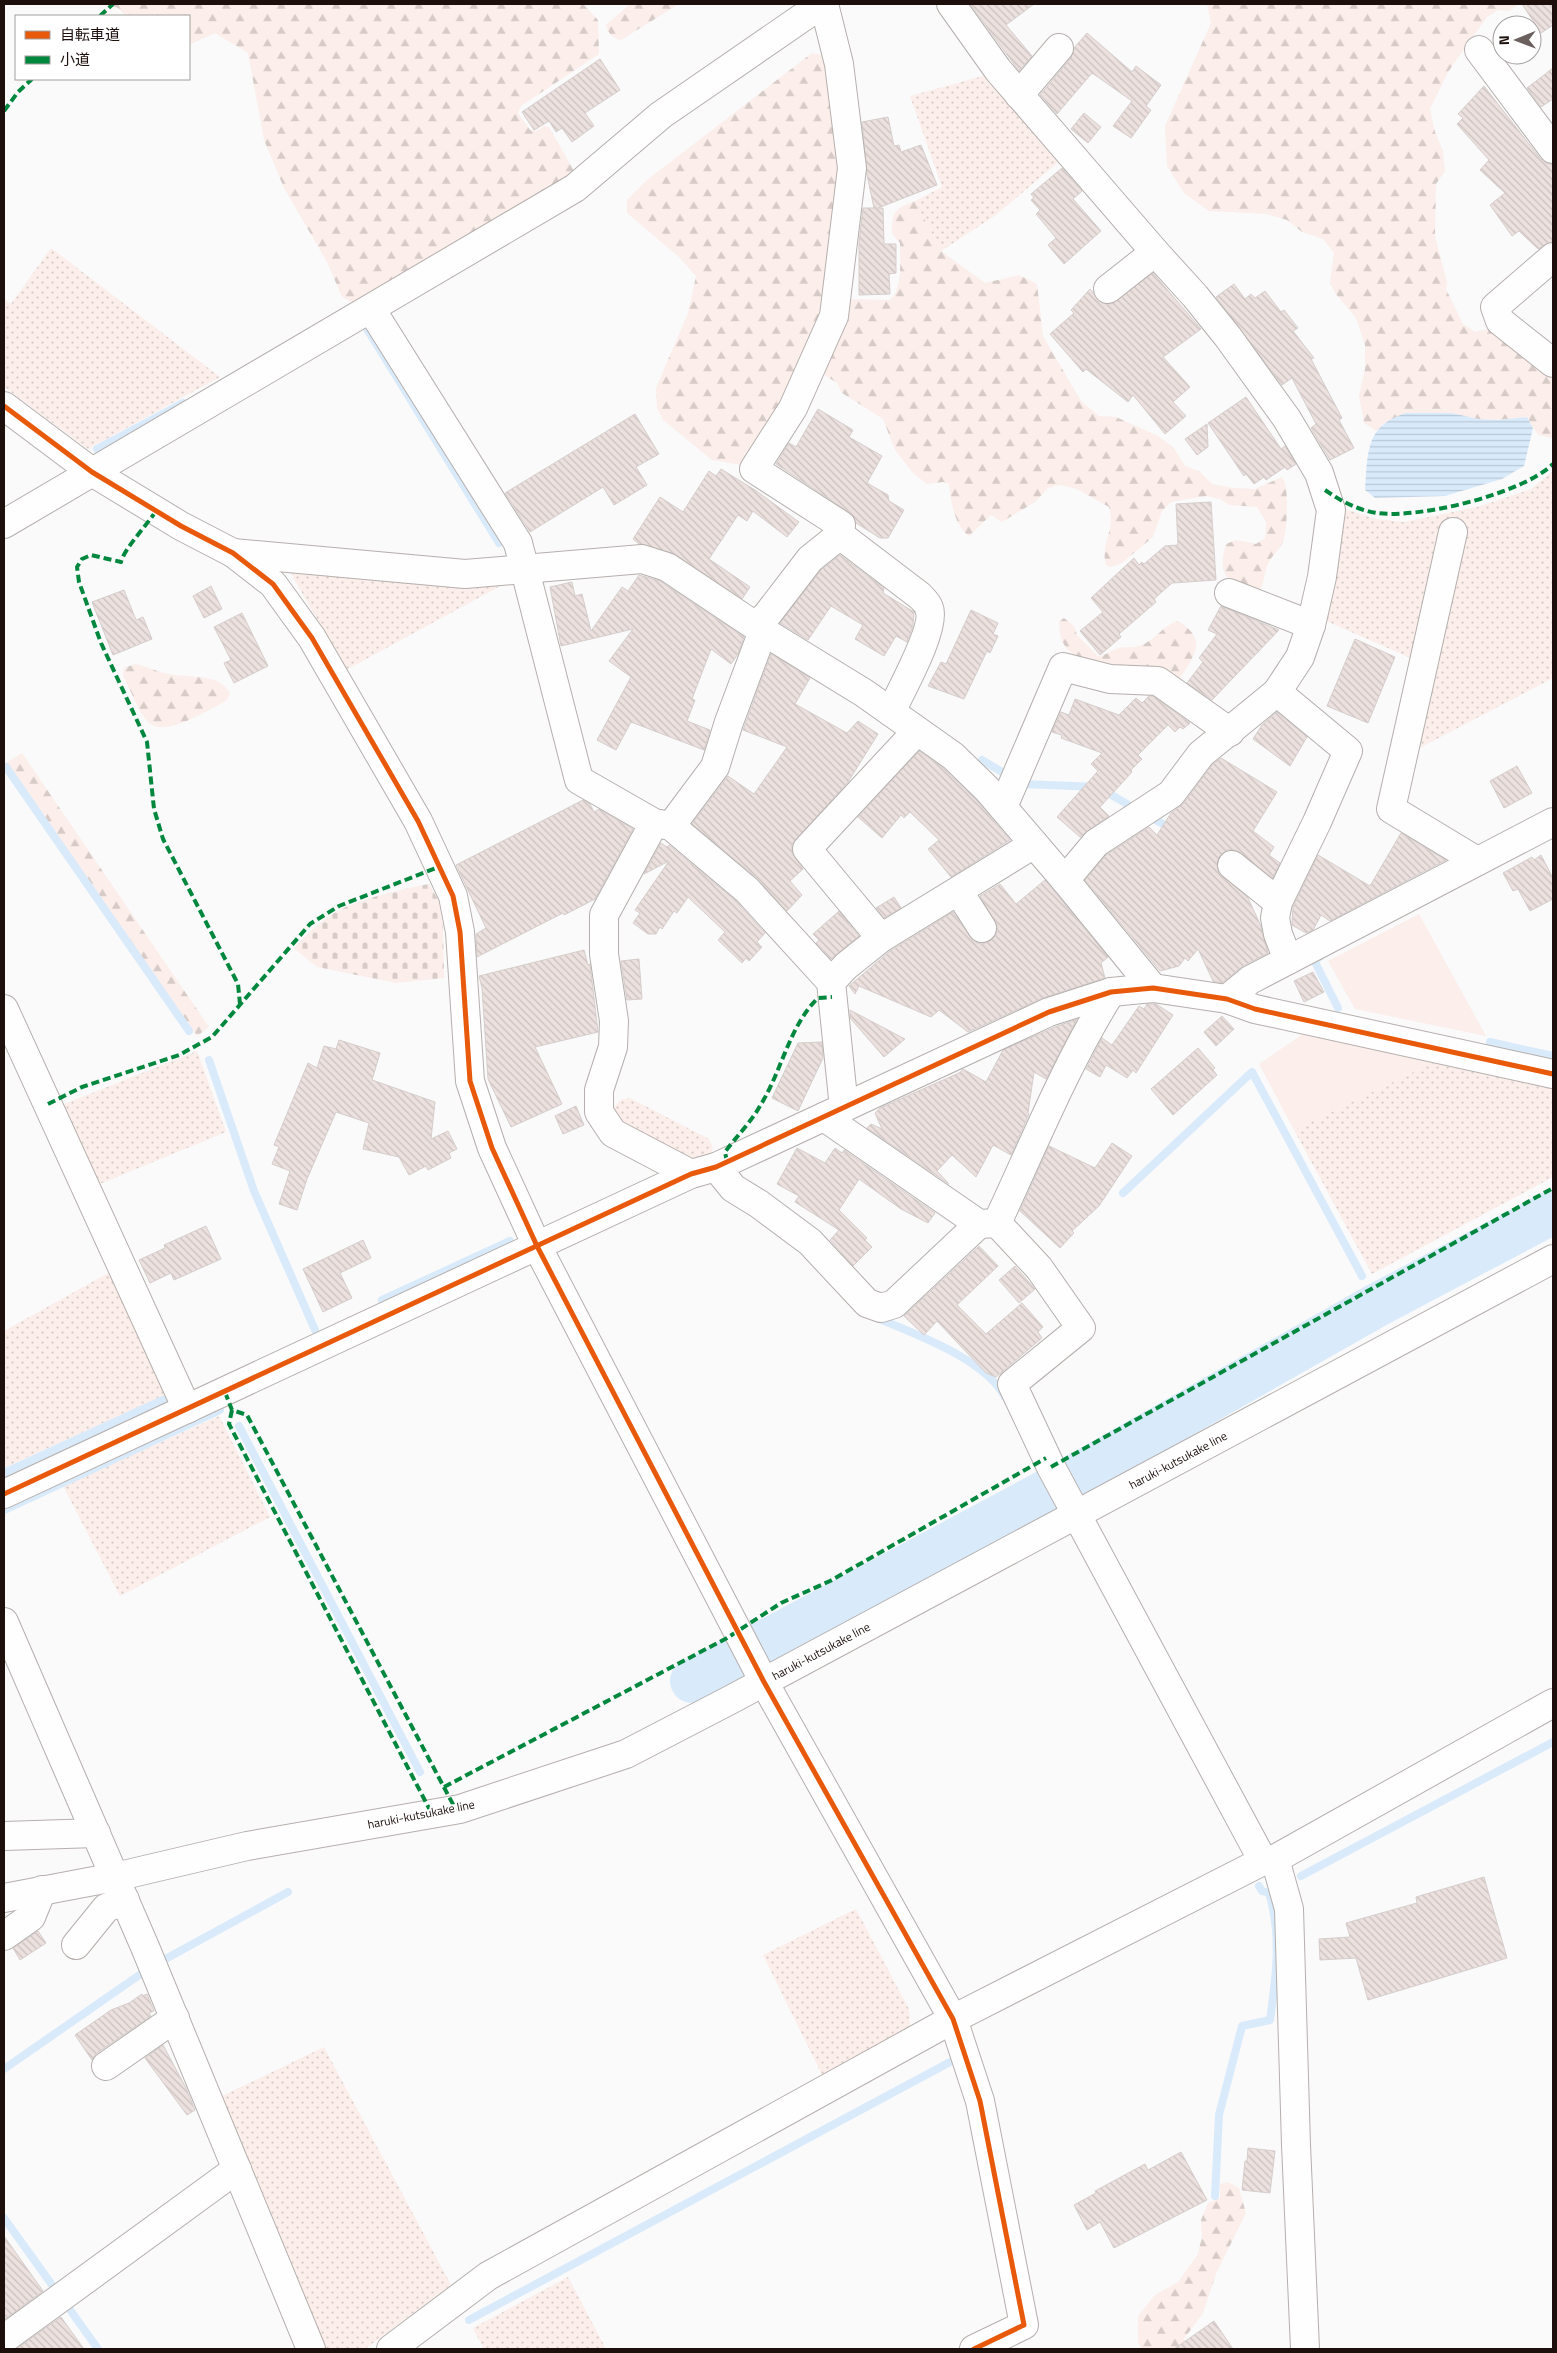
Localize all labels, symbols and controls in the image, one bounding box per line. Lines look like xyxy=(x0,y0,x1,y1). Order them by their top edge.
legend xyxy=(15,15,190,80)
north arrow xyxy=(1492,15,1542,65)
text: 自転車道 xyxy=(60,23,120,46)
text: N xyxy=(1493,35,1514,45)
text: 小道 xyxy=(60,48,90,71)
street label: haruki-kutsukake line xyxy=(1125,1426,1231,1494)
street label: haruki-kutsukake line xyxy=(768,1617,874,1685)
street label: haruki-kutsukake line xyxy=(366,1794,476,1834)

